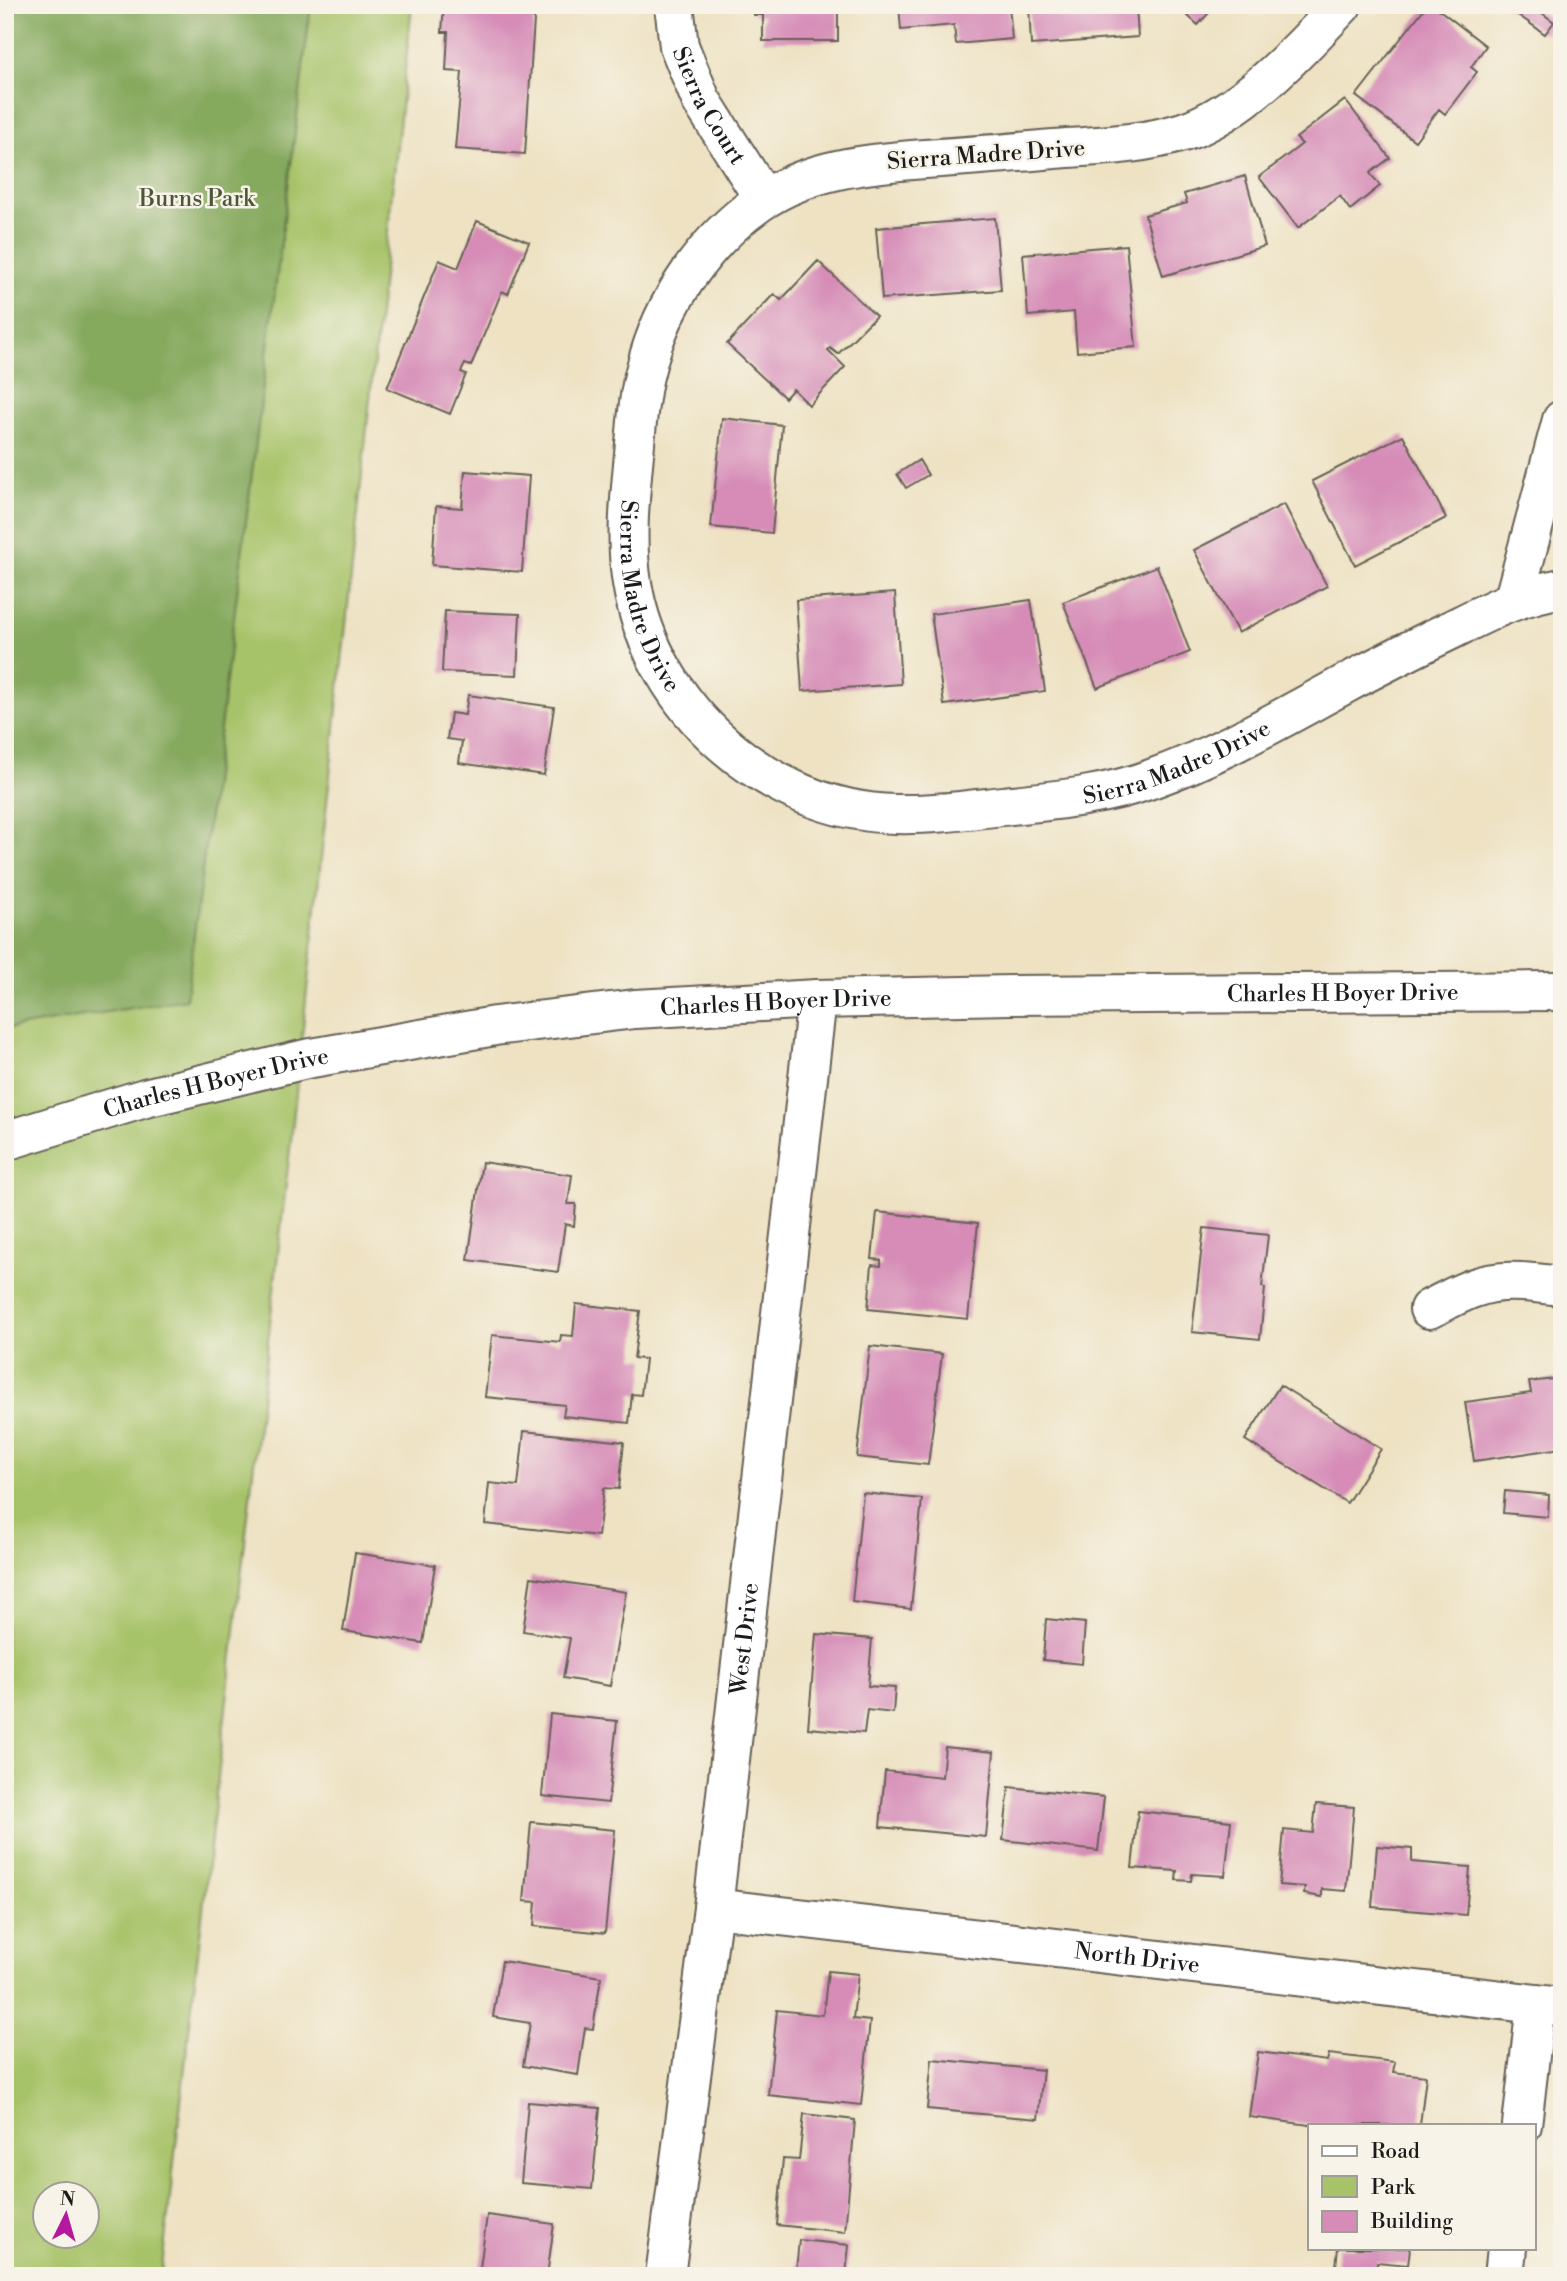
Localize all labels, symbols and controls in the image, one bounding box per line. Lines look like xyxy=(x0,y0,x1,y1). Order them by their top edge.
street label: Sierra Court xyxy=(666,43,751,170)
street label: Sierra Madre Drive xyxy=(886,134,1086,176)
park label: Burns Park xyxy=(138,185,256,213)
street label: Sierra Madre Drive xyxy=(613,499,686,698)
street label: Sierra Madre Drive xyxy=(1081,714,1275,811)
street label: Charles H Boyer Drive xyxy=(1227,979,1459,1008)
street label: Charles H Boyer Drive xyxy=(659,984,892,1023)
street label: Charles H Boyer Drive xyxy=(100,1042,331,1125)
street label: West Drive xyxy=(724,1581,765,1698)
street label: North Drive xyxy=(1073,1937,1201,1980)
legend xyxy=(1308,2124,1536,2250)
text: Road xyxy=(1371,2139,1420,2165)
text: Park xyxy=(1371,2175,1416,2201)
north arrow xyxy=(32,2180,102,2250)
text: N xyxy=(59,2186,76,2212)
text: Building xyxy=(1370,2209,1453,2235)

